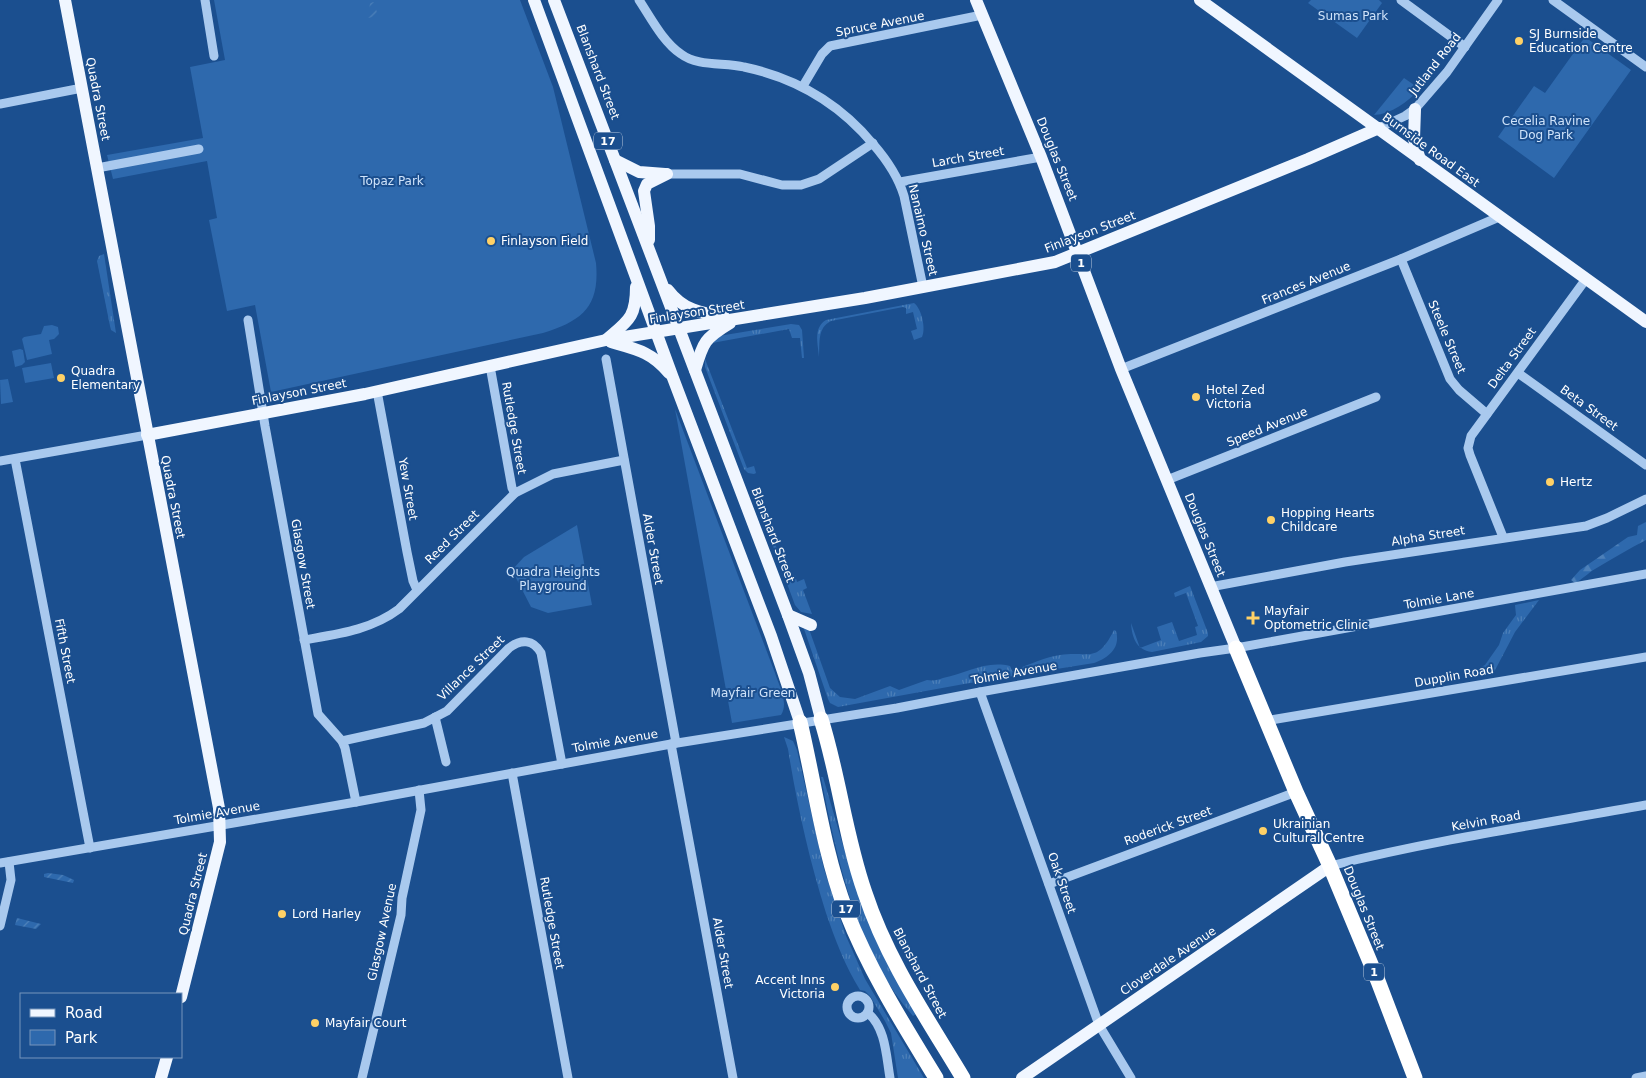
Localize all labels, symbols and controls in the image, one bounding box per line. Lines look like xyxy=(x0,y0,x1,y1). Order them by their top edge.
street label: Spruce Avenue xyxy=(834,9,926,39)
park label: Sumas Park xyxy=(1318,9,1388,23)
street label: Blanshard Street xyxy=(573,23,623,122)
place label: SJ Burnside Education Centre xyxy=(1529,27,1633,55)
street label: Jutland Road xyxy=(1406,30,1464,99)
marker: SJ Burnside Education Centre xyxy=(1513,35,1525,47)
street label: Quadra Street xyxy=(83,56,113,142)
street label: Burnside Road East xyxy=(1380,110,1482,190)
park label: Cecelia Ravine Dog Park xyxy=(1502,114,1590,142)
street label: Douglas Street xyxy=(1034,115,1080,203)
road number: 17 xyxy=(594,132,622,150)
street label: Larch Street xyxy=(931,144,1006,170)
park label: Topaz Park xyxy=(359,174,424,188)
street label: Nanaimo Street xyxy=(906,183,940,278)
street label: Finlayson Street xyxy=(1043,208,1138,256)
place label: Finlayson Field xyxy=(501,234,588,248)
marker: Finlayson Field xyxy=(485,235,497,247)
road number: 1 xyxy=(1071,254,1091,272)
street label: Frances Avenue xyxy=(1260,259,1352,307)
street label: Finlayson Street xyxy=(648,298,746,326)
street label: Steele Street xyxy=(1425,298,1469,376)
street label: Delta Street xyxy=(1485,324,1539,391)
place label: Quadra Elementary xyxy=(71,364,140,392)
marker: Quadra Elementary xyxy=(55,372,67,384)
street label: Finlayson Street xyxy=(250,376,348,408)
street label: Rutledge Street xyxy=(499,381,529,476)
street label: Beta Street xyxy=(1557,382,1621,434)
place label: Hotel Zed Victoria xyxy=(1206,383,1265,411)
marker: Hotel Zed Victoria xyxy=(1190,391,1202,403)
street label: Speed Avenue xyxy=(1225,404,1309,450)
street label: Quadra Street xyxy=(158,454,188,540)
street label: Yew Street xyxy=(395,456,420,522)
place label: Hertz xyxy=(1560,475,1592,489)
marker: Hertz xyxy=(1544,476,1556,488)
street label: Blanshard Street xyxy=(748,486,798,585)
street label: Douglas Street xyxy=(1182,491,1228,579)
place label: Hopping Hearts Childcare xyxy=(1281,506,1375,534)
street label: Reed Street xyxy=(422,507,482,567)
street label: Alder Street xyxy=(640,512,666,586)
marker: Hopping Hearts Childcare xyxy=(1265,514,1277,526)
street label: Glasgow Street xyxy=(288,518,318,610)
street label: Alpha Street xyxy=(1390,523,1466,549)
park label: Quadra Heights Playground xyxy=(506,565,600,593)
street label: Tolmie Lane xyxy=(1402,586,1475,612)
place label: Mayfair Optometric Clinic xyxy=(1264,604,1368,632)
marker: Mayfair Optometric Clinic xyxy=(1246,611,1260,625)
street label: Fifth Street xyxy=(52,617,78,685)
street label: Villance Street xyxy=(435,632,507,703)
street label: Tolmie Avenue xyxy=(969,659,1058,688)
street label: Dupplin Road xyxy=(1413,662,1495,690)
park label: Mayfair Green xyxy=(711,686,795,700)
street label: Tolmie Avenue xyxy=(570,727,659,756)
street label: Tolmie Avenue xyxy=(172,799,261,828)
street label: Roderick Street xyxy=(1122,804,1214,848)
street label: Kelvin Road xyxy=(1450,808,1522,834)
place label: Ukrainian Cultural Centre xyxy=(1273,817,1364,845)
marker: Ukrainian Cultural Centre xyxy=(1257,825,1269,837)
street label: Oak Street xyxy=(1045,850,1079,916)
street label: Quadra Street xyxy=(176,851,210,937)
street label: Douglas Street xyxy=(1341,864,1387,952)
street label: Rutledge Street xyxy=(537,876,567,971)
street label: Glasgow Avenue xyxy=(365,882,399,982)
road number: 17 xyxy=(832,901,860,918)
place label: Lord Harley xyxy=(292,907,361,921)
marker: Lord Harley xyxy=(276,908,288,920)
street label: Alder Street xyxy=(710,916,736,990)
street label: Cloverdale Avenue xyxy=(1118,924,1218,998)
street label: Blanshard Street xyxy=(890,925,950,1021)
road number: 1 xyxy=(1364,964,1384,980)
place label: Accent Inns Victoria xyxy=(755,973,825,1001)
marker: Accent Inns Victoria xyxy=(829,981,841,993)
legend xyxy=(20,993,182,1058)
text: Road xyxy=(65,1004,103,1022)
place label: Mayfair Court xyxy=(325,1016,407,1030)
marker: Mayfair Court xyxy=(309,1017,321,1029)
text: Park xyxy=(65,1029,98,1047)

